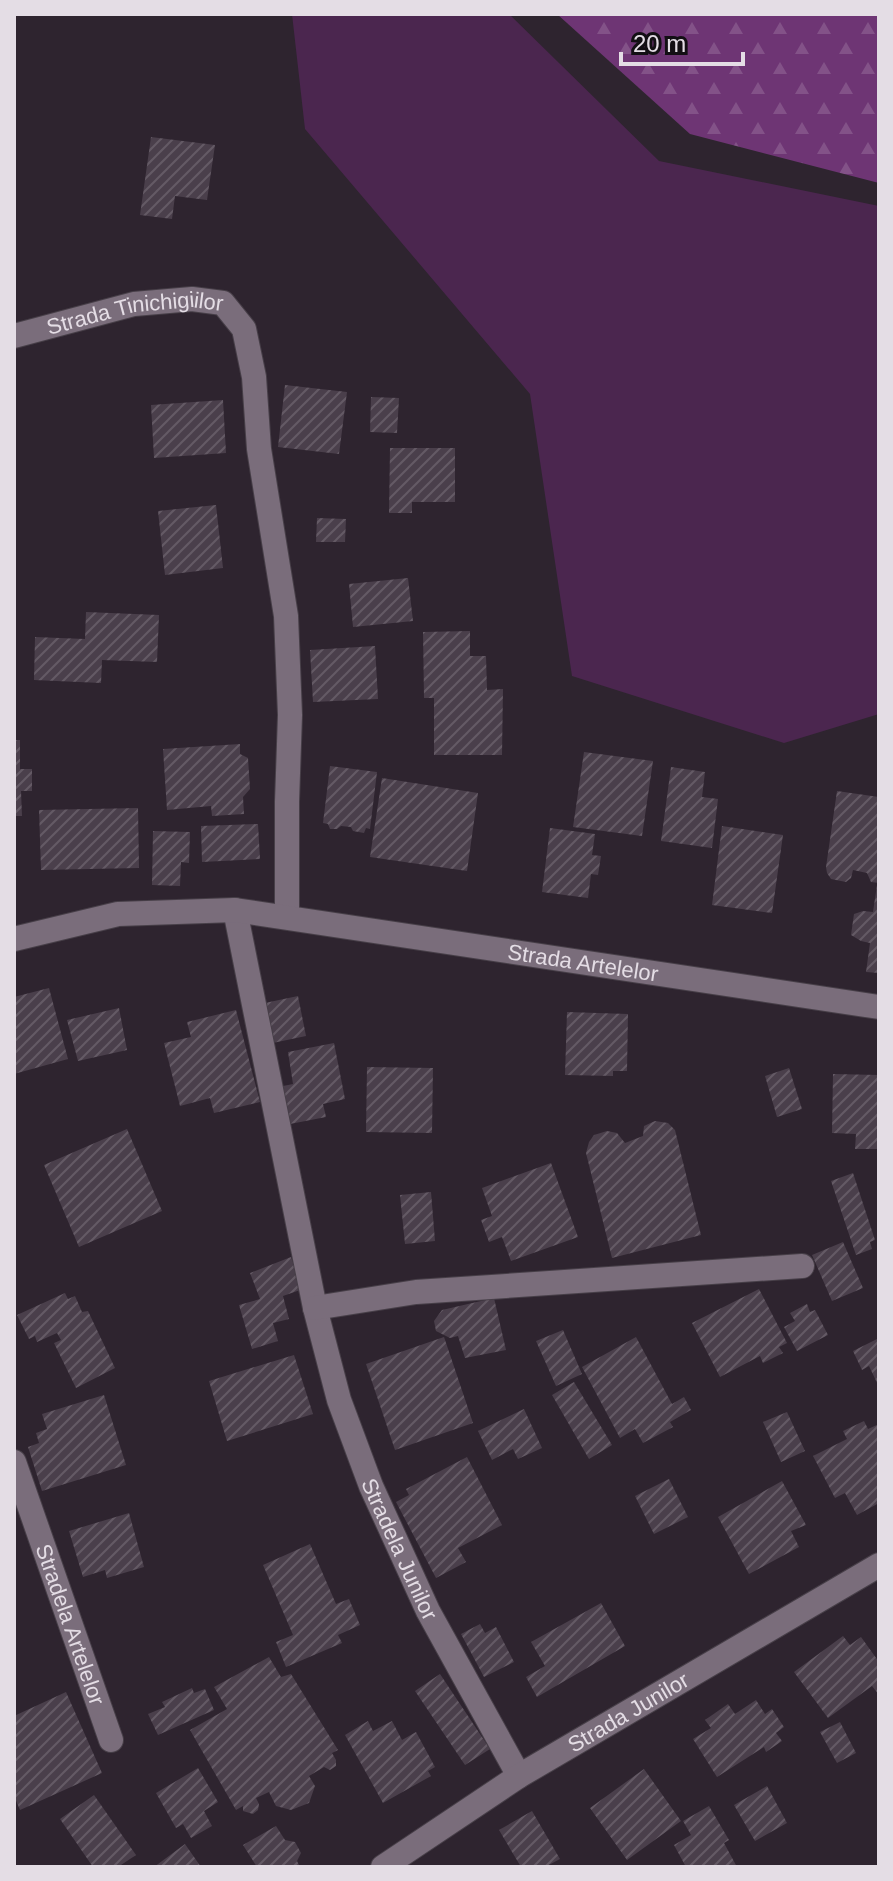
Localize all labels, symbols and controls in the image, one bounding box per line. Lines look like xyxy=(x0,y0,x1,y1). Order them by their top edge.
scale bar xyxy=(621,16,743,66)
text: 20 m xyxy=(633,30,686,57)
street label: Strada Tinichigiilor xyxy=(44,286,225,339)
street label: Strada Artelelor xyxy=(506,939,660,986)
street label: Stradela Junilor xyxy=(357,1474,443,1624)
street label: Stradela Artelelor xyxy=(31,1541,110,1708)
street label: Strada Junilor xyxy=(563,1667,693,1757)

